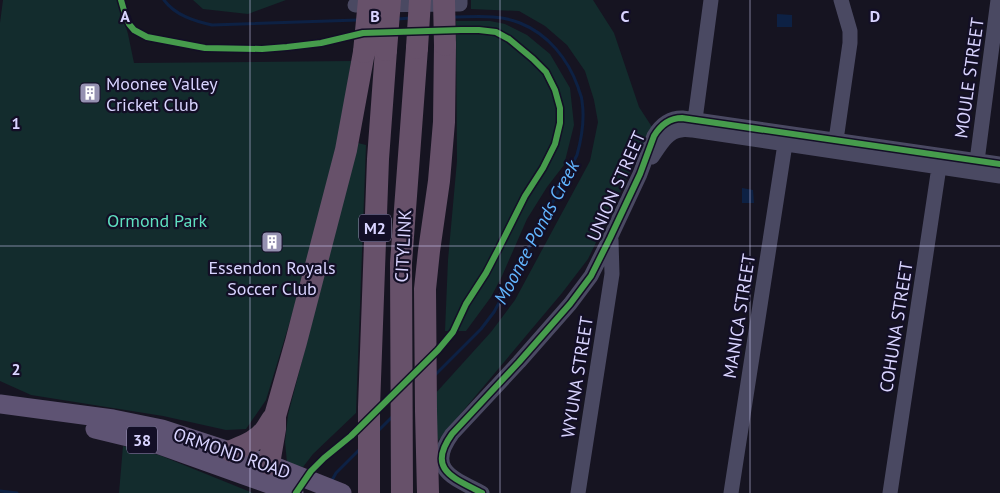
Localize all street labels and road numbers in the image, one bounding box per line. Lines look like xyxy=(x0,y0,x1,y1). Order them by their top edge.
street label: MOULE STREET xyxy=(949,16,989,140)
street label: UNION STREET xyxy=(582,127,650,245)
street label: CITYLINK xyxy=(390,209,416,283)
road number: M2 xyxy=(359,214,391,242)
street label: MANICA STREET xyxy=(718,252,760,380)
street label: COHUNA STREET xyxy=(874,260,918,394)
street label: WYUNA STREET xyxy=(556,314,598,440)
street label: ORMOND ROAD xyxy=(170,422,294,484)
road number: 38 xyxy=(127,426,157,454)

